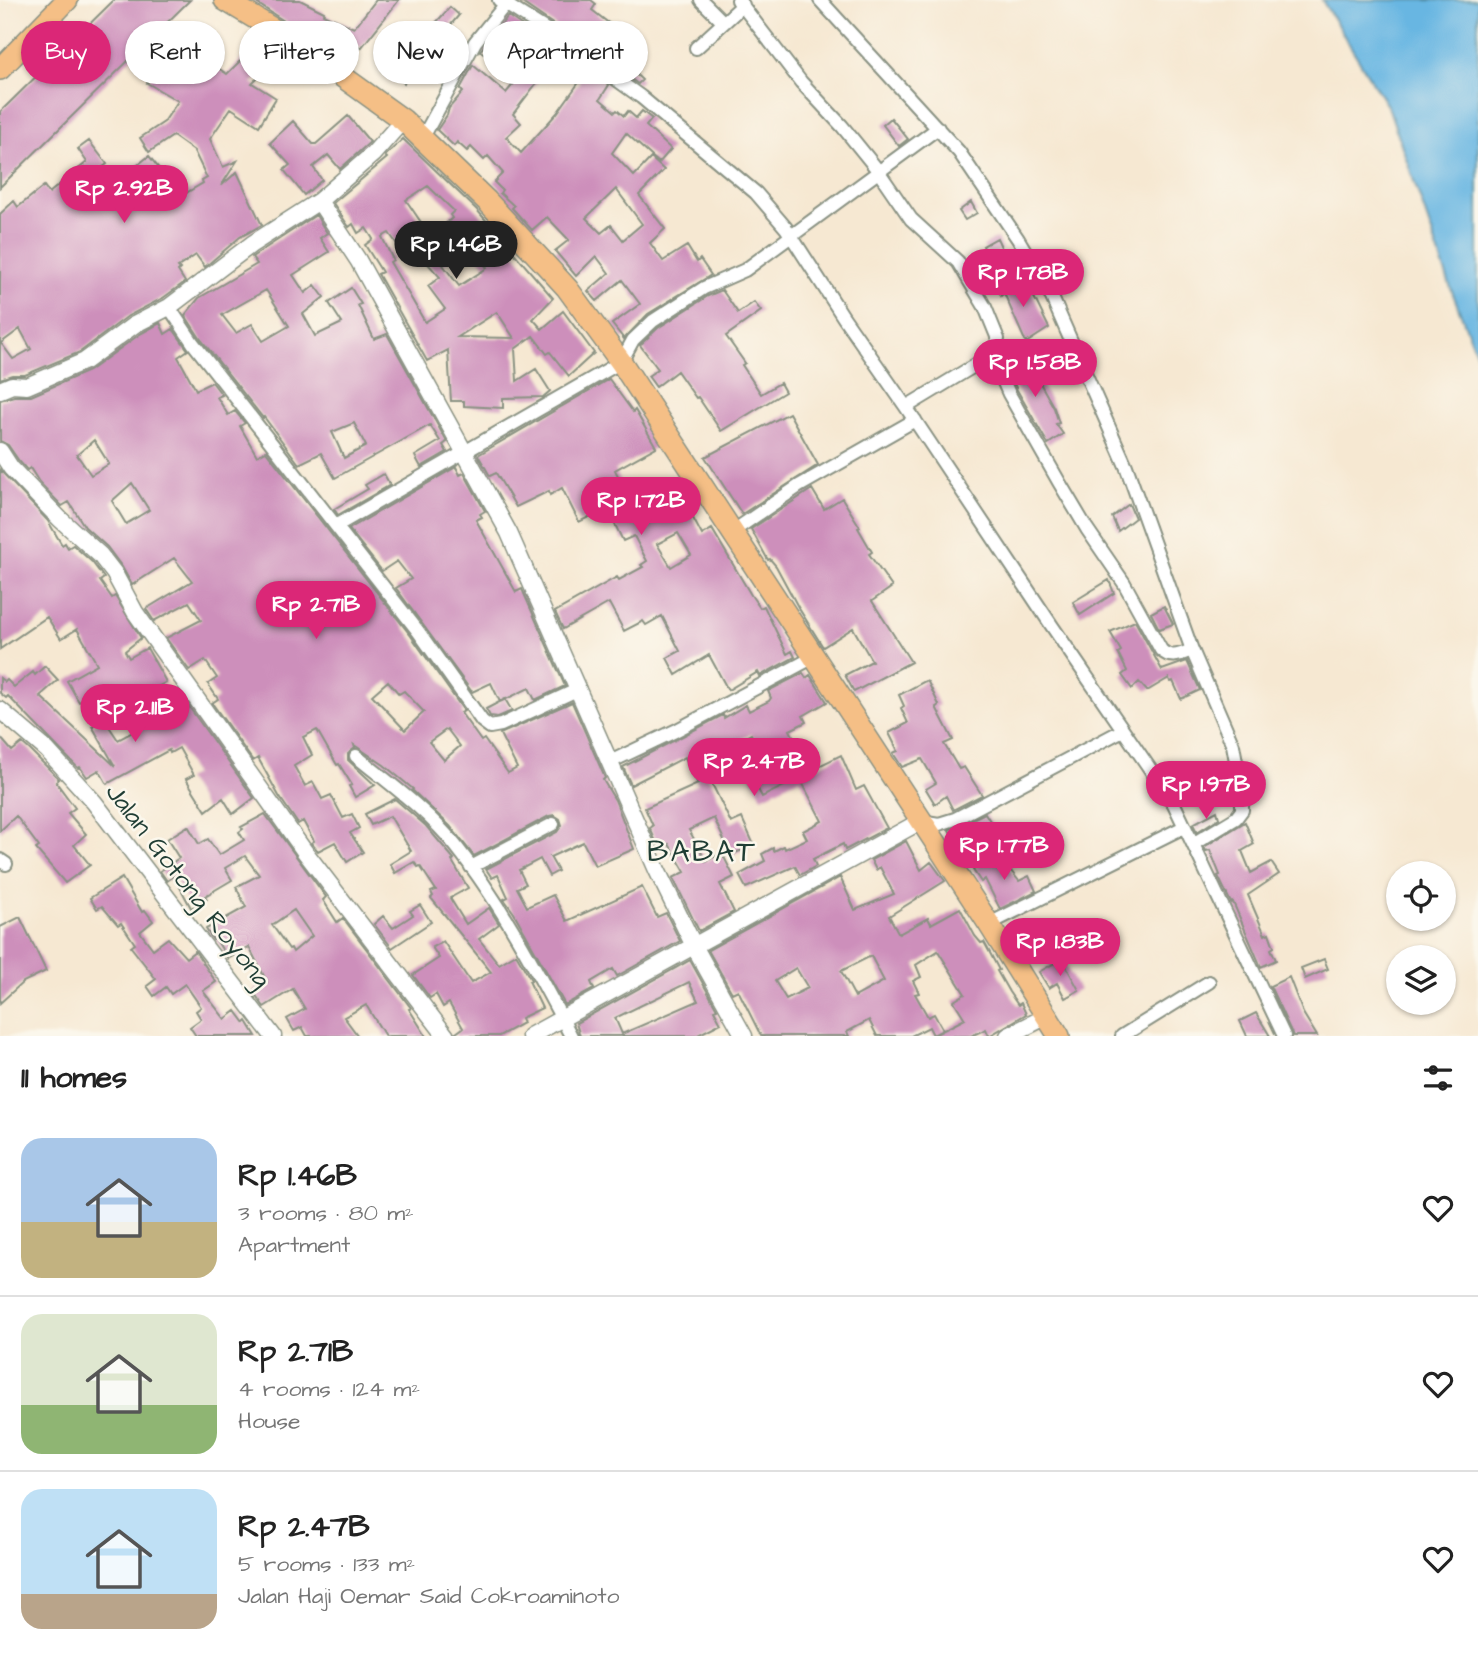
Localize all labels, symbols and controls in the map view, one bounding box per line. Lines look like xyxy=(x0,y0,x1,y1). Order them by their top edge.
chip: Buy xyxy=(21,21,111,84)
chip: Rent xyxy=(125,21,225,84)
chip: Filters xyxy=(239,21,359,84)
chip: New xyxy=(373,21,469,84)
chip: Apartment xyxy=(483,21,648,84)
pin: Rp 2.92B xyxy=(52,166,196,225)
text: Rp 2.92B xyxy=(75,172,173,204)
pin: Rp 1.46B xyxy=(384,222,528,281)
text: Rp 1.46B xyxy=(410,228,502,260)
pin: Rp 1.78B xyxy=(951,250,1095,309)
text: Rp 1.78B xyxy=(978,256,1068,288)
pin: Rp 1.58B xyxy=(963,340,1107,399)
text: Rp 1.58B xyxy=(989,346,1081,378)
pin: Rp 1.72B xyxy=(569,477,713,537)
text: Rp 1.72B xyxy=(597,484,685,516)
pin: Rp 2.71B xyxy=(244,582,388,641)
text: Rp 2.71B xyxy=(272,588,360,620)
pin: Rp 2.11B xyxy=(63,684,207,744)
text: Rp 2.11B xyxy=(96,691,174,723)
pin: Rp 2.47B xyxy=(682,738,826,798)
text: Rp 2.47B xyxy=(704,745,804,777)
pin: Rp 1.97B xyxy=(1134,762,1278,821)
text: Rp 1.97B xyxy=(1162,768,1250,800)
street label: Jalan Gotong Royong xyxy=(95,776,280,997)
pin: Rp 1.77B xyxy=(932,822,1076,882)
text: Rp 1.77B xyxy=(959,829,1049,861)
district label: BABAT xyxy=(647,831,757,873)
map controls xyxy=(1386,861,1456,1015)
button: locate xyxy=(1386,861,1456,931)
pin: Rp 1.83B xyxy=(988,918,1132,978)
text: Rp 1.83B xyxy=(1016,925,1104,957)
button: layers xyxy=(1386,945,1456,1015)
text: 11 homes xyxy=(21,1057,127,1099)
icon: filters xyxy=(1419,1059,1457,1097)
text: Rp 1.46B xyxy=(238,1155,357,1197)
icon: home xyxy=(77,1166,161,1250)
icon: heart xyxy=(1419,1189,1457,1227)
text: 3 rooms · 80 m² xyxy=(238,1197,414,1229)
text: Apartment xyxy=(238,1229,350,1261)
text: Rp 2.71B xyxy=(238,1331,353,1373)
icon: home xyxy=(77,1342,161,1426)
icon: heart xyxy=(1419,1365,1457,1403)
text: 4 rooms · 124 m² xyxy=(238,1373,420,1405)
text: House xyxy=(238,1405,301,1437)
text: Rp 2.47B xyxy=(238,1506,370,1548)
icon: home xyxy=(77,1517,161,1601)
icon: heart xyxy=(1419,1540,1457,1578)
text: 5 rooms · 133 m² xyxy=(238,1548,415,1580)
text: Jalan Haji Oemar Said Cokroaminoto xyxy=(238,1580,619,1612)

